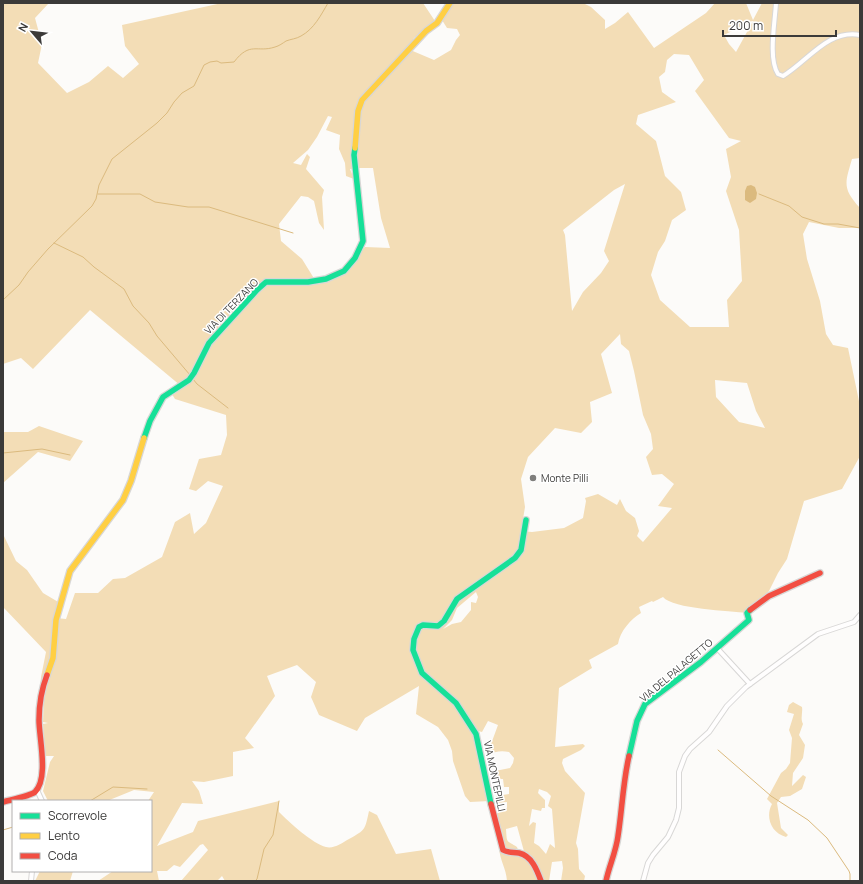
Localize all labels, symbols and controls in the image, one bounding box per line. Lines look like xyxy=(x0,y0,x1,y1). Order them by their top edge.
north arrow xyxy=(12,12,52,52)
scale bar xyxy=(723,12,836,38)
text: 200 m xyxy=(729,17,763,34)
text: N xyxy=(14,20,31,34)
street label: VIA DI TERZANO xyxy=(201,275,261,337)
place label: Monte Pilli xyxy=(541,471,588,485)
marker: Monte Pilli xyxy=(528,473,538,483)
street label: VIA DEL PALAGETTO xyxy=(637,635,715,705)
street label: VIA MONTEPILLI xyxy=(481,739,509,813)
legend xyxy=(12,800,152,872)
text: Scorrevole xyxy=(48,807,107,824)
text: Lento xyxy=(48,827,80,844)
text: Coda xyxy=(48,847,77,864)

